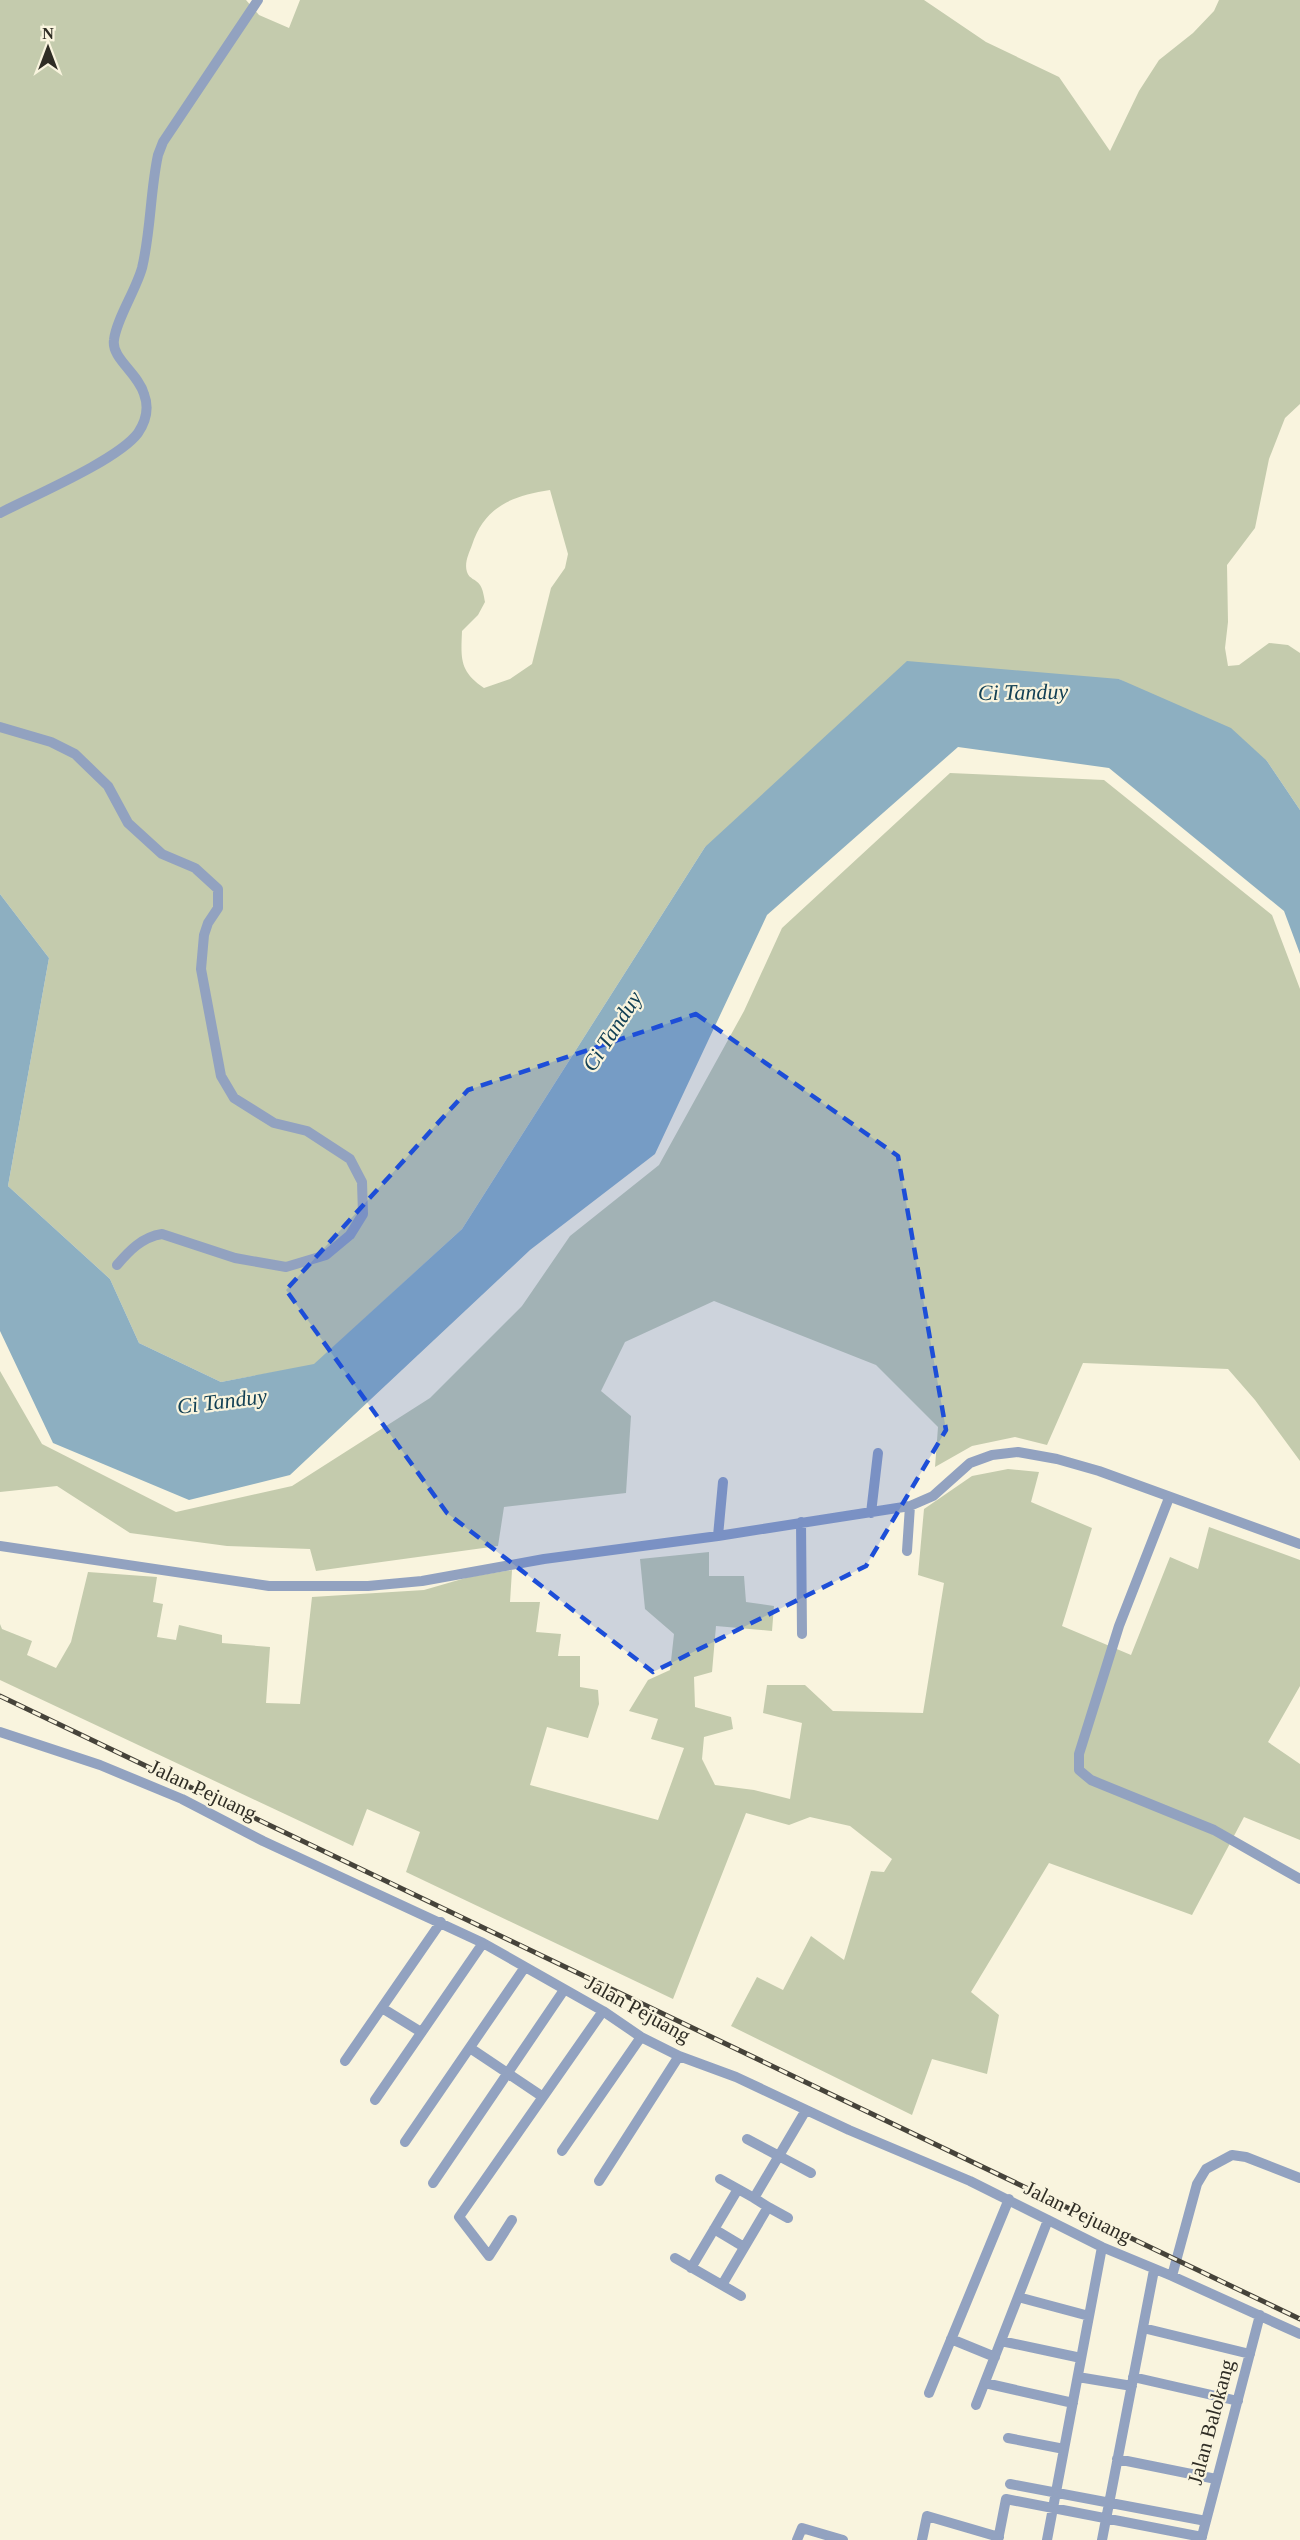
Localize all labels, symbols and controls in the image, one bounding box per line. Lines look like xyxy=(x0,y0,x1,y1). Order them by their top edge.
north arrow xyxy=(18,18,78,78)
text: N xyxy=(42,25,54,42)
water label: Ci Tanduy xyxy=(978,679,1069,705)
water label: Ci Tanduy xyxy=(577,986,647,1076)
water label: Ci Tanduy xyxy=(176,1383,269,1419)
street label: Jalan Pejuang xyxy=(145,1755,261,1826)
street label: Jalan Pejuang xyxy=(581,1970,695,2048)
street label: Jalan Pejuang xyxy=(1021,2176,1136,2248)
street label: Jalan Balokang xyxy=(1183,2356,1239,2487)

